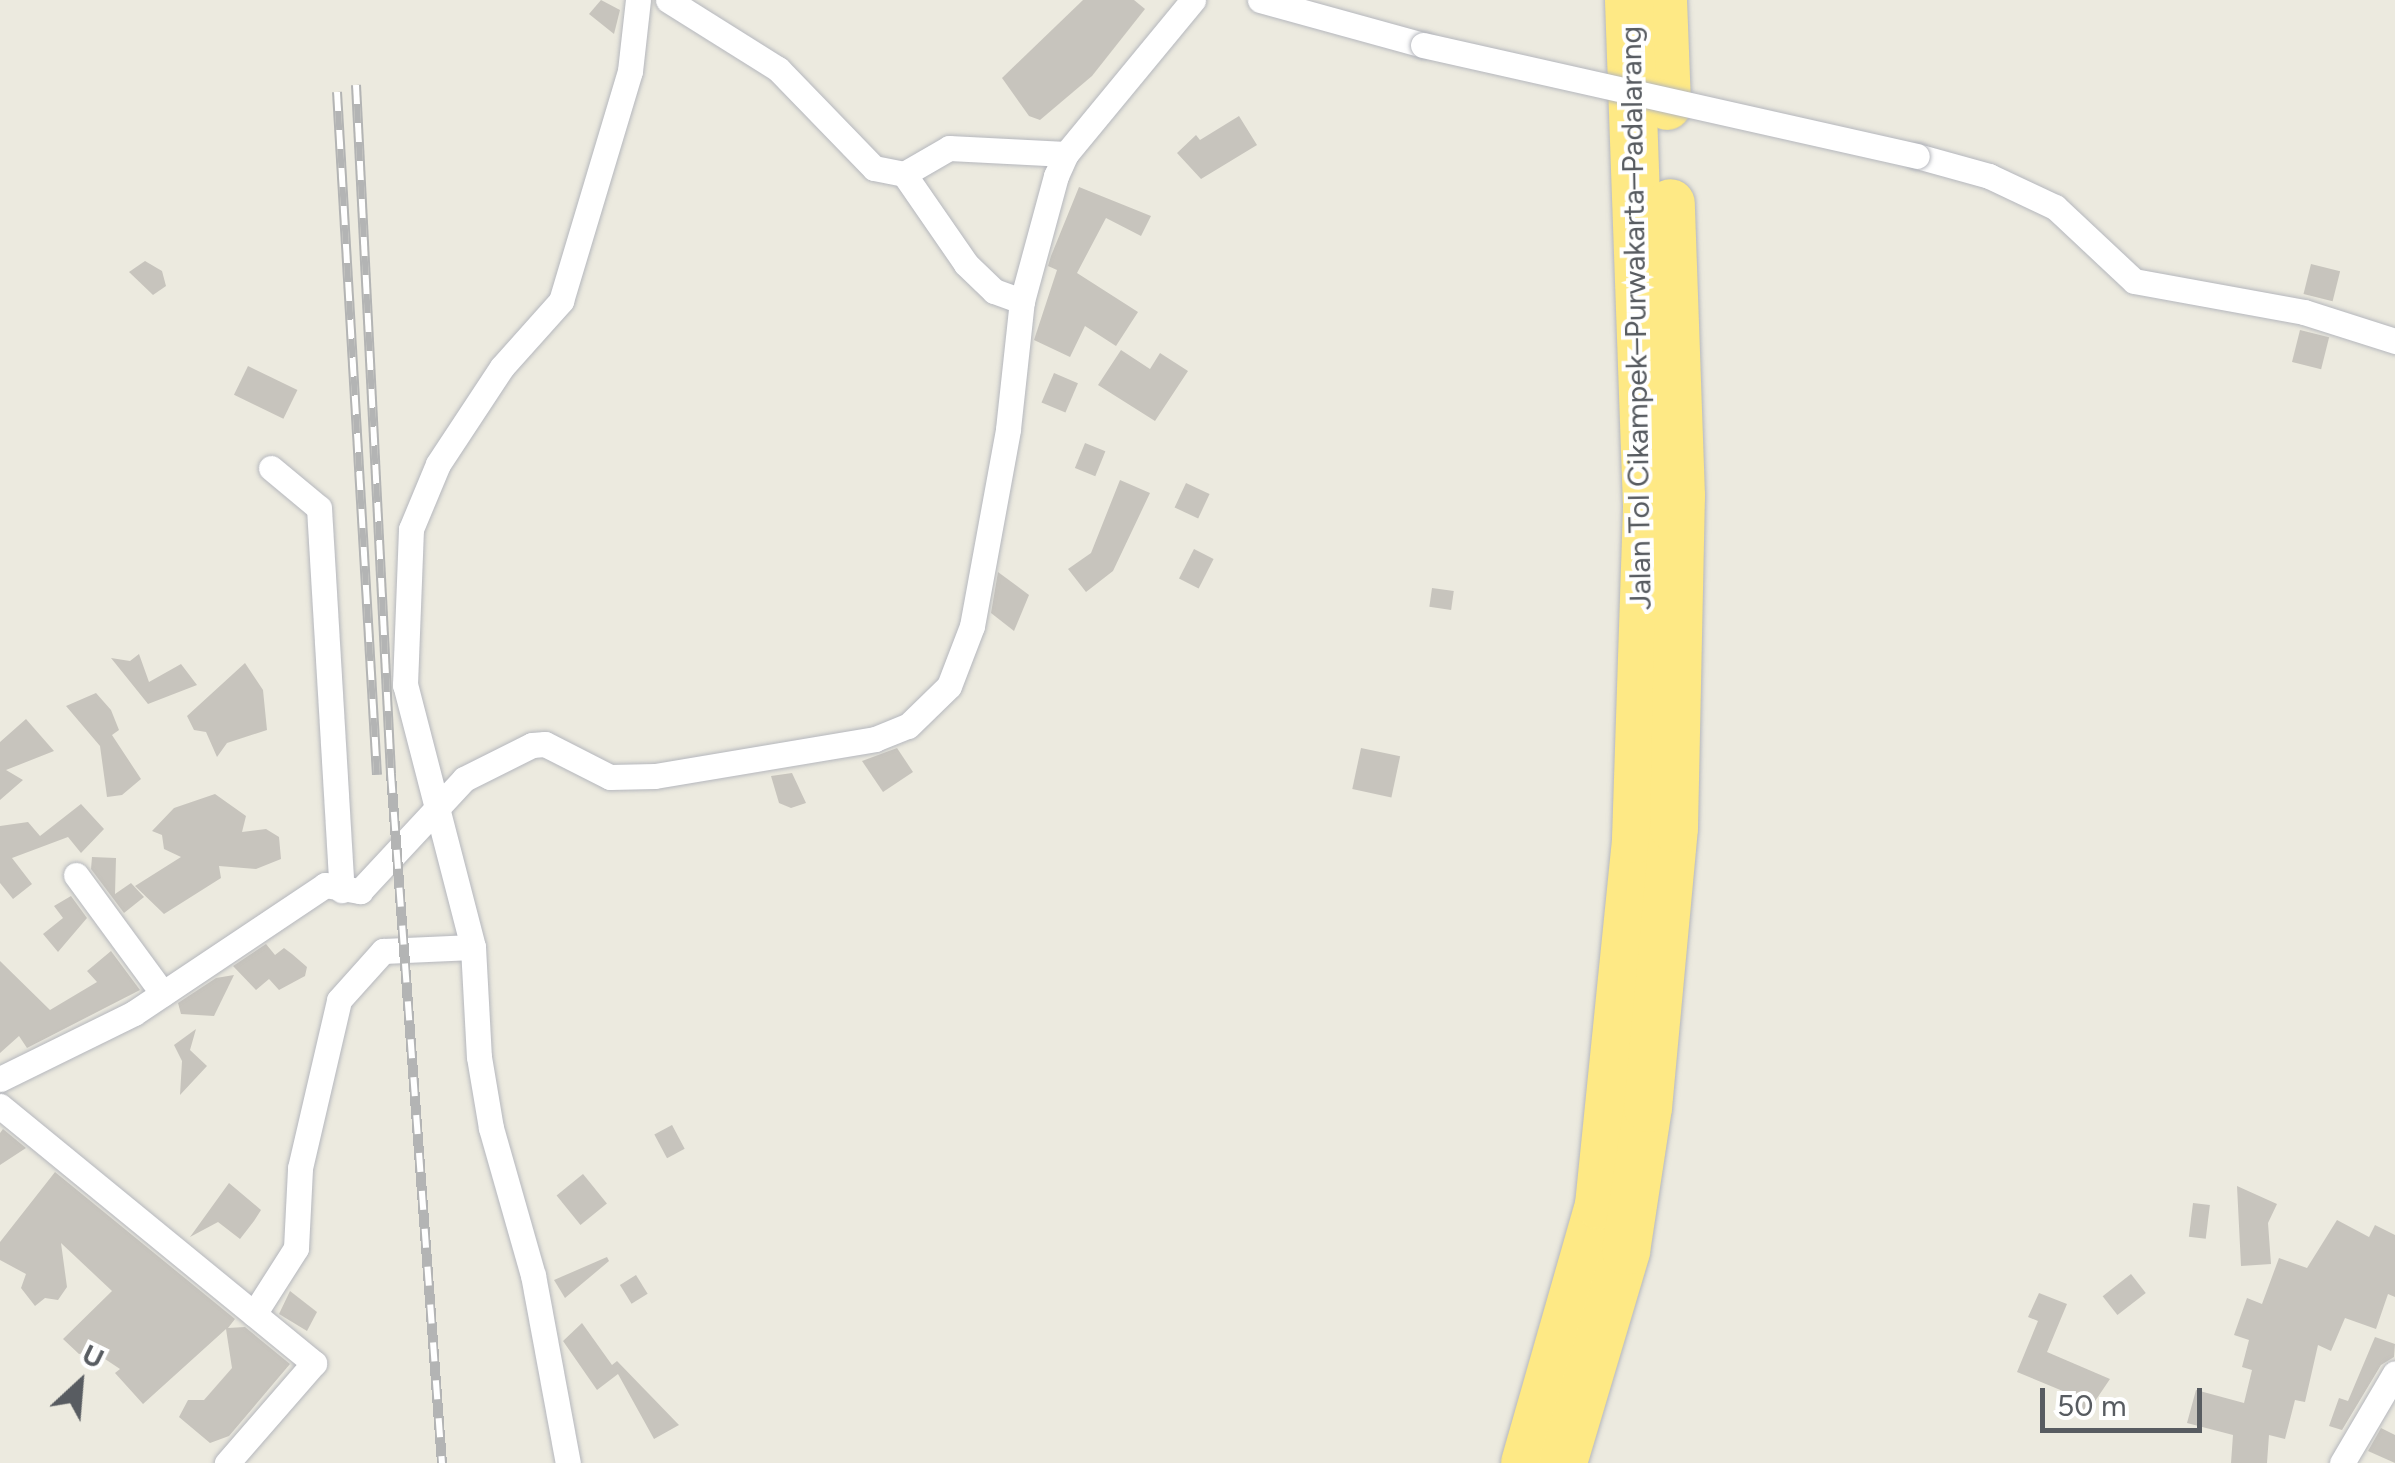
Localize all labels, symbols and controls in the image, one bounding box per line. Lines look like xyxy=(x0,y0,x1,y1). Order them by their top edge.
street label: Jalan Tol Cikampek–Purwakarta–Padalarang xyxy=(1613,26,1659,610)
north arrow xyxy=(30,1333,130,1433)
text: U xyxy=(77,1336,109,1376)
scale bar xyxy=(2045,1368,2208,1430)
text: 50 m xyxy=(2057,1387,2126,1424)

